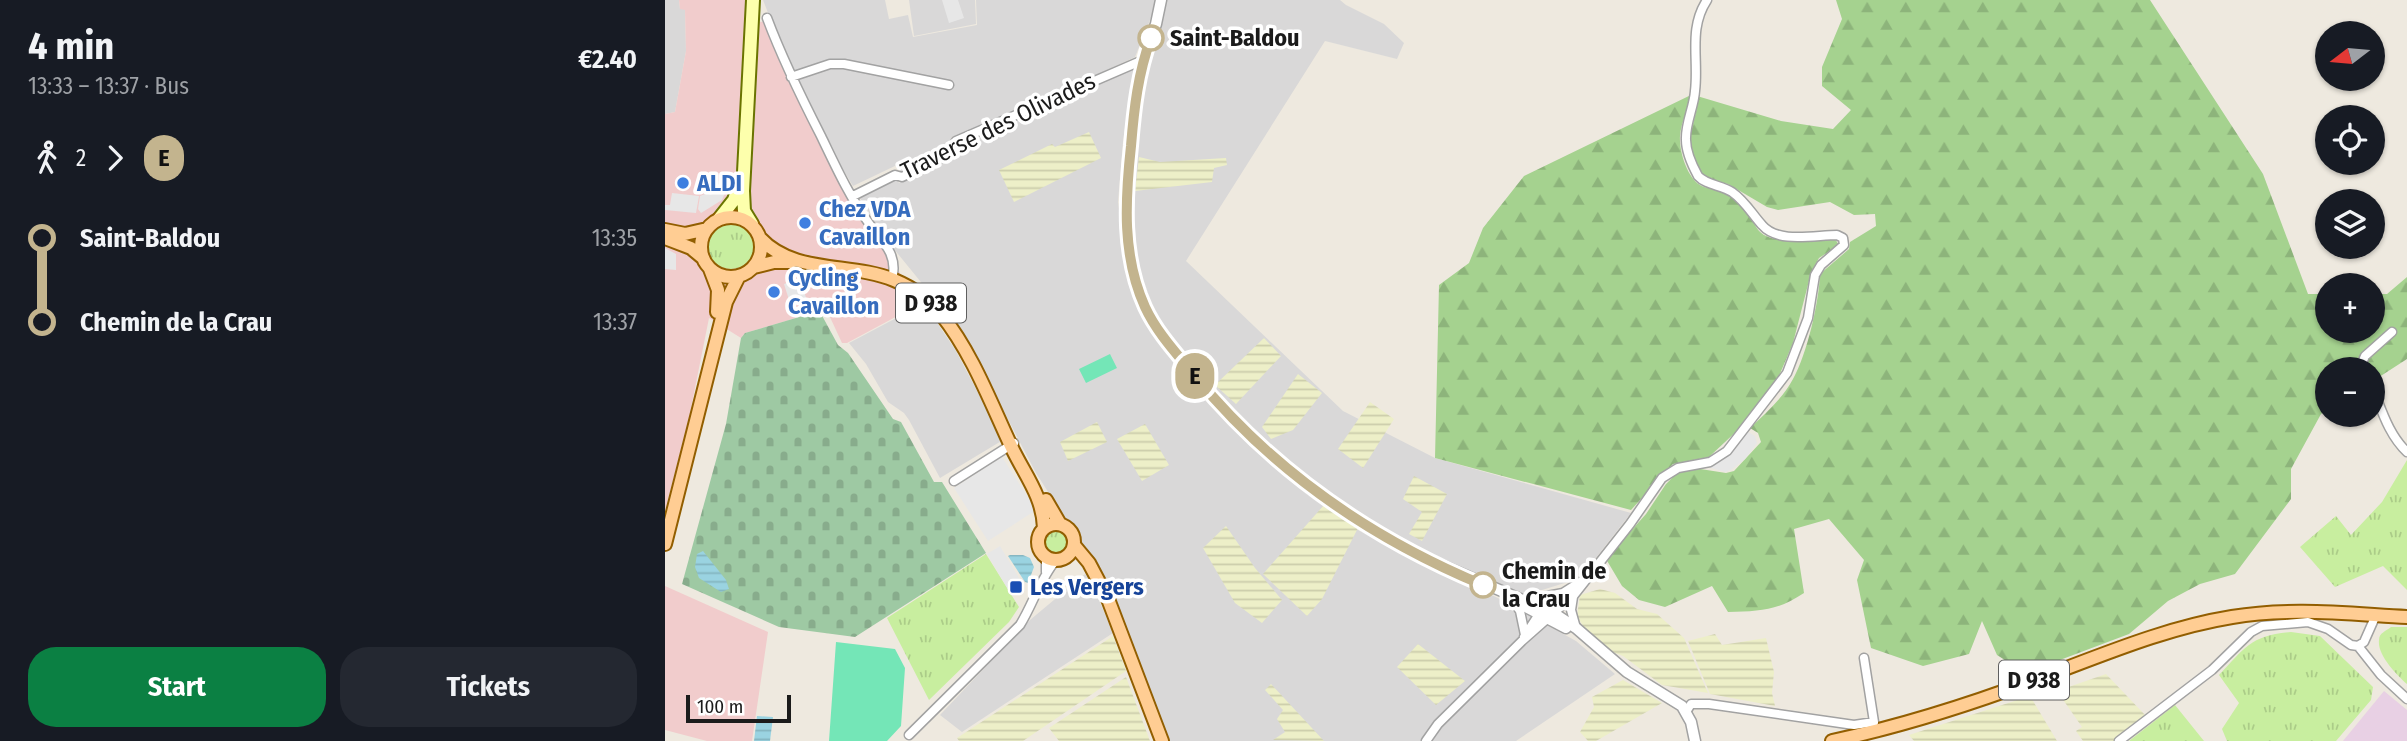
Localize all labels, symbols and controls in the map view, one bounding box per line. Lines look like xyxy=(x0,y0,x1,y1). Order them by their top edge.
north arrow xyxy=(2315,21,2385,91)
map controls xyxy=(2315,21,2385,427)
text: 4 min xyxy=(28,23,114,69)
place label: Saint-Baldou xyxy=(1170,24,1300,52)
marker: Saint-Baldou xyxy=(1138,25,1164,51)
text: €2.40 xyxy=(578,44,637,75)
street label: Traverse des Olivades xyxy=(896,67,1100,185)
text: 13:33 – 13:37 · Bus xyxy=(28,72,189,100)
button: locate xyxy=(2315,105,2385,175)
icon: walk xyxy=(28,139,66,177)
icon: forward xyxy=(96,139,134,177)
text: 2 xyxy=(76,144,86,172)
text: E xyxy=(158,144,170,172)
place label: ALDI xyxy=(696,169,742,197)
marker: ALDI xyxy=(675,175,691,191)
button: layers xyxy=(2315,189,2385,259)
place label: Chez VDA Cavaillon xyxy=(819,195,912,251)
marker: Chez VDA Cavaillon xyxy=(797,215,813,231)
text: Saint-Baldou xyxy=(80,223,220,254)
text: 13:35 xyxy=(592,224,637,252)
place label: Cycling Cavaillon xyxy=(788,264,879,320)
button: + xyxy=(2315,273,2385,343)
marker: Cycling Cavaillon xyxy=(766,284,782,300)
road number: D 938 xyxy=(896,284,966,322)
text: Chemin de la Crau xyxy=(80,307,272,338)
text: 13:37 xyxy=(593,308,637,336)
line badge: E xyxy=(1172,353,1218,399)
button: − xyxy=(2315,357,2385,427)
text: E xyxy=(1189,362,1201,390)
place label: Chemin de la Crau xyxy=(1502,557,1606,613)
marker: Chemin de la Crau xyxy=(1470,572,1496,598)
place label: Les Vergers xyxy=(1030,573,1144,601)
marker: Les Vergers xyxy=(1008,579,1024,595)
button: Start xyxy=(28,647,326,727)
button: Tickets xyxy=(340,647,637,727)
road number: D 938 xyxy=(1999,660,2069,700)
scale bar xyxy=(686,692,791,724)
text: 100 m xyxy=(697,695,743,718)

